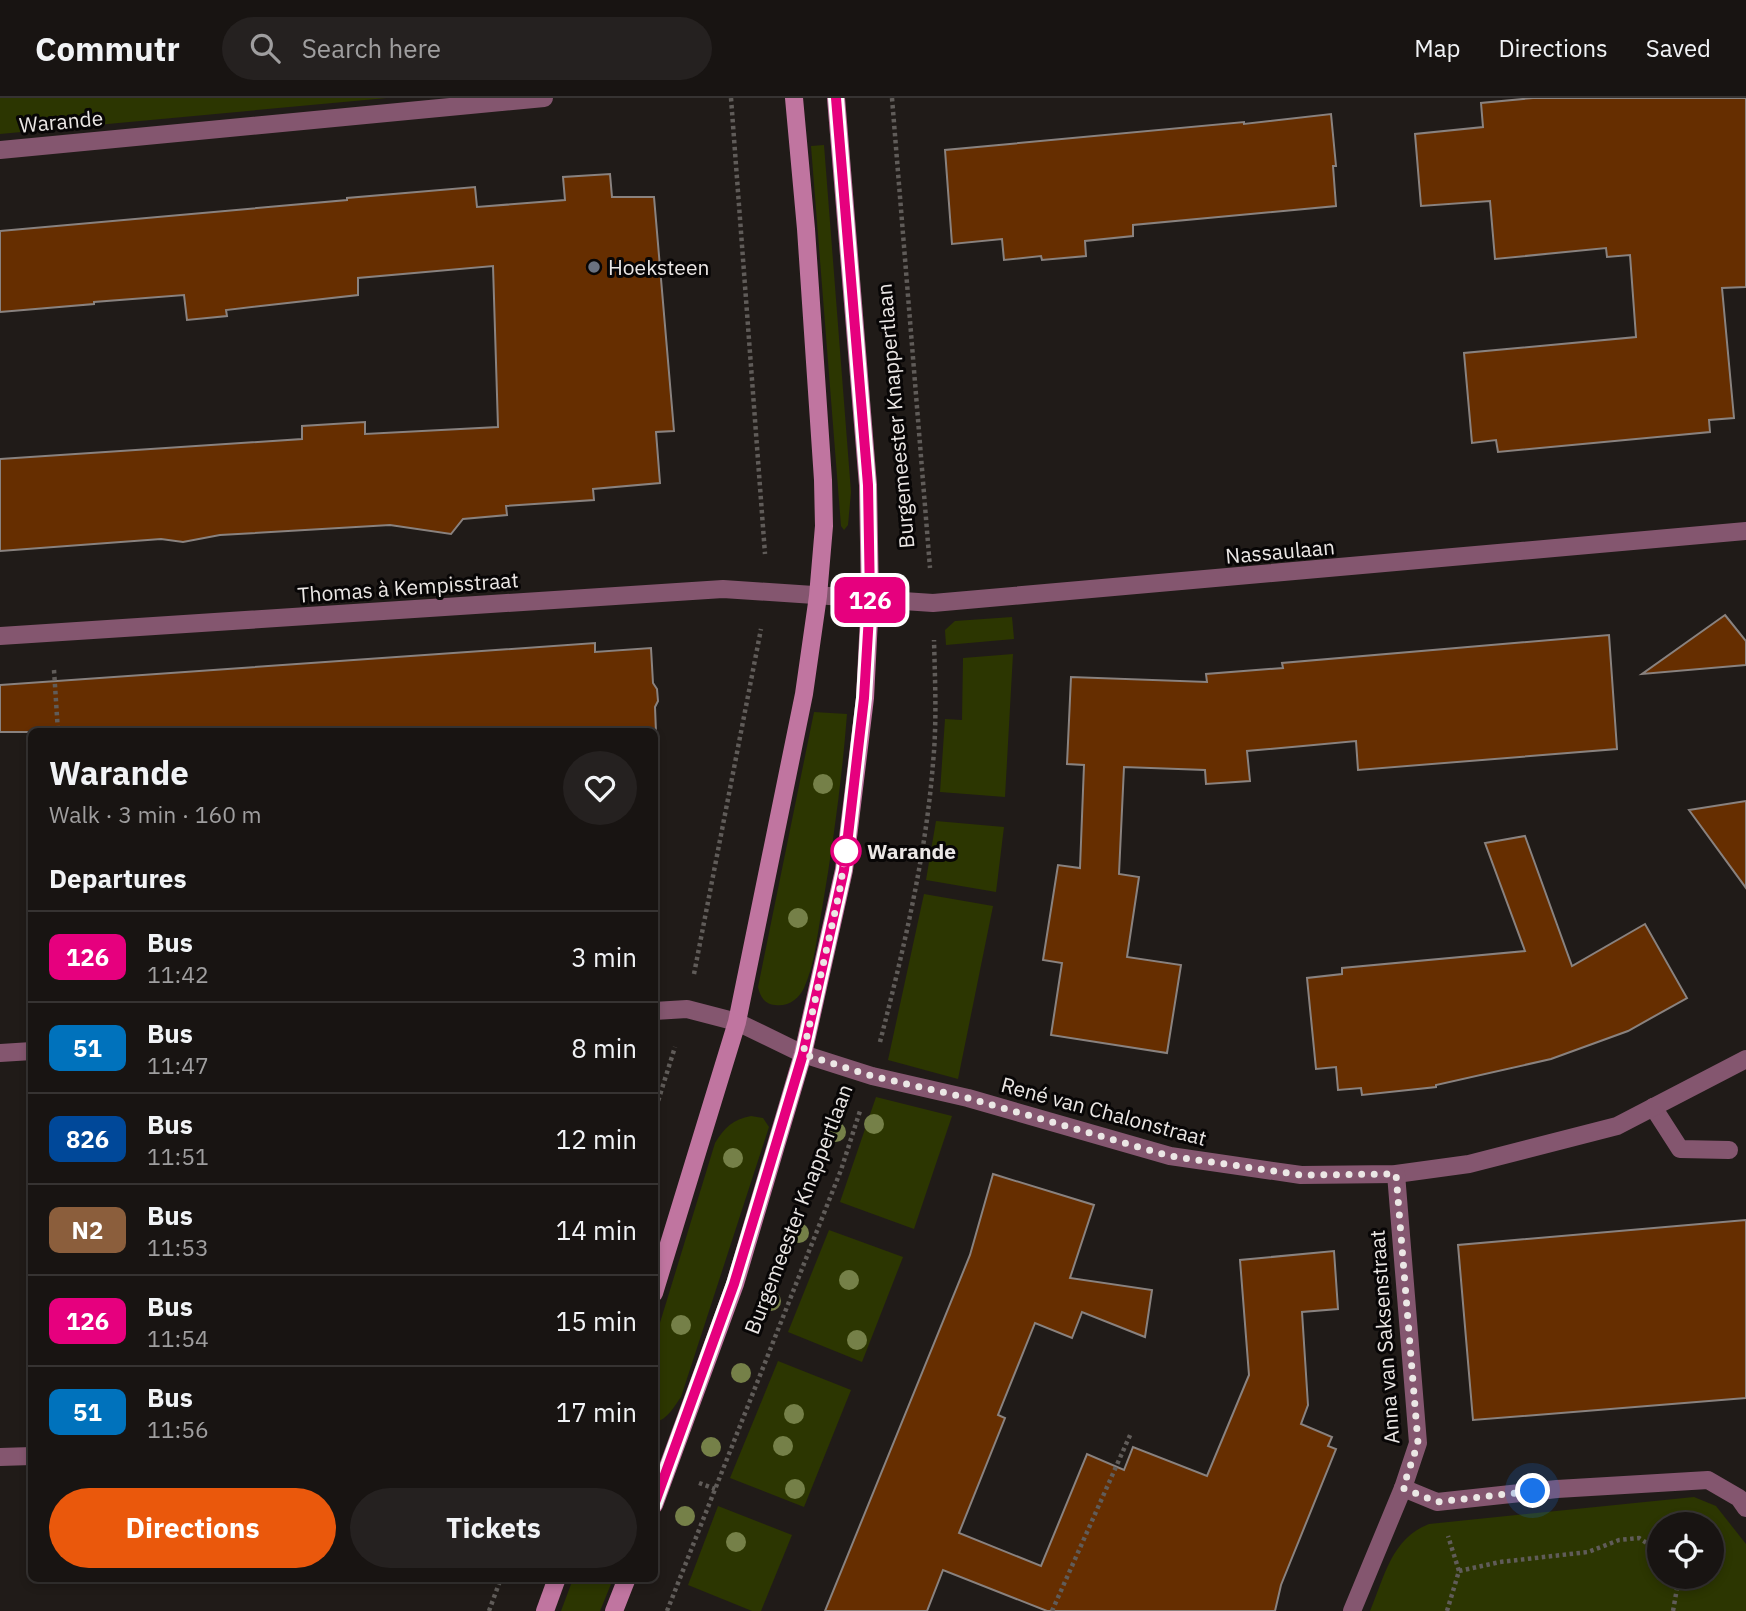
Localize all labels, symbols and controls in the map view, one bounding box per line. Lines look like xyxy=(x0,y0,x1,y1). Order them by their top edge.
search box xyxy=(222,17,712,80)
text: Commutr xyxy=(35,27,180,70)
icon: search xyxy=(246,29,284,67)
text: Search here xyxy=(302,31,441,65)
text: Map xyxy=(1414,32,1460,64)
text: Directions xyxy=(1498,32,1608,64)
text: Saved xyxy=(1646,32,1711,64)
street label: Warande xyxy=(18,103,104,139)
place label: Hoeksteen xyxy=(608,253,709,281)
marker: Hoeksteen xyxy=(586,259,602,275)
street label: Burgemeester Knappertlaan xyxy=(869,282,921,550)
street label: Nassaulaan xyxy=(1224,532,1336,570)
street label: Thomas à Kempisstraat xyxy=(296,565,520,609)
line badge: 126 xyxy=(830,577,910,623)
text: 126 xyxy=(848,584,892,616)
text: Warande xyxy=(49,751,189,794)
button: heart xyxy=(563,751,637,825)
text: Walk · 3 min · 160 m xyxy=(49,799,262,829)
marker: Warande xyxy=(831,836,861,866)
place label: Warande xyxy=(867,837,956,865)
text: Departures xyxy=(49,861,187,895)
text: Bus xyxy=(147,925,193,959)
text: 3 min xyxy=(571,940,637,974)
text: 126 xyxy=(66,941,109,973)
text: 11:42 xyxy=(147,959,209,989)
text: Bus xyxy=(147,1016,193,1050)
text: 8 min xyxy=(571,1031,637,1065)
text: 51 xyxy=(73,1032,102,1064)
text: 11:47 xyxy=(147,1050,209,1080)
street label: René van Chalonstraat xyxy=(998,1070,1210,1152)
street label: Burgemeester Knappertlaan xyxy=(737,1080,859,1338)
text: Bus xyxy=(147,1107,193,1141)
text: 12 min xyxy=(556,1122,637,1156)
text: 826 xyxy=(66,1123,109,1155)
text: 11:51 xyxy=(147,1141,209,1171)
text: Bus xyxy=(147,1198,193,1232)
text: 14 min xyxy=(556,1213,637,1247)
text: N2 xyxy=(72,1214,103,1246)
street label: Anna van Saksenstraat xyxy=(1363,1229,1405,1445)
text: 11:53 xyxy=(147,1232,209,1262)
text: Bus xyxy=(147,1289,193,1323)
text: 15 min xyxy=(556,1304,637,1338)
text: 126 xyxy=(66,1305,109,1337)
text: 11:54 xyxy=(147,1323,209,1353)
text: Bus xyxy=(147,1380,193,1414)
text: 17 min xyxy=(556,1395,637,1429)
text: 51 xyxy=(73,1396,102,1428)
text: 11:56 xyxy=(147,1414,209,1444)
your location xyxy=(1515,1473,1550,1508)
button: Directions xyxy=(49,1488,336,1568)
button: Tickets xyxy=(350,1488,637,1568)
map controls xyxy=(1647,1512,1724,1589)
button: locate xyxy=(1647,1512,1724,1589)

